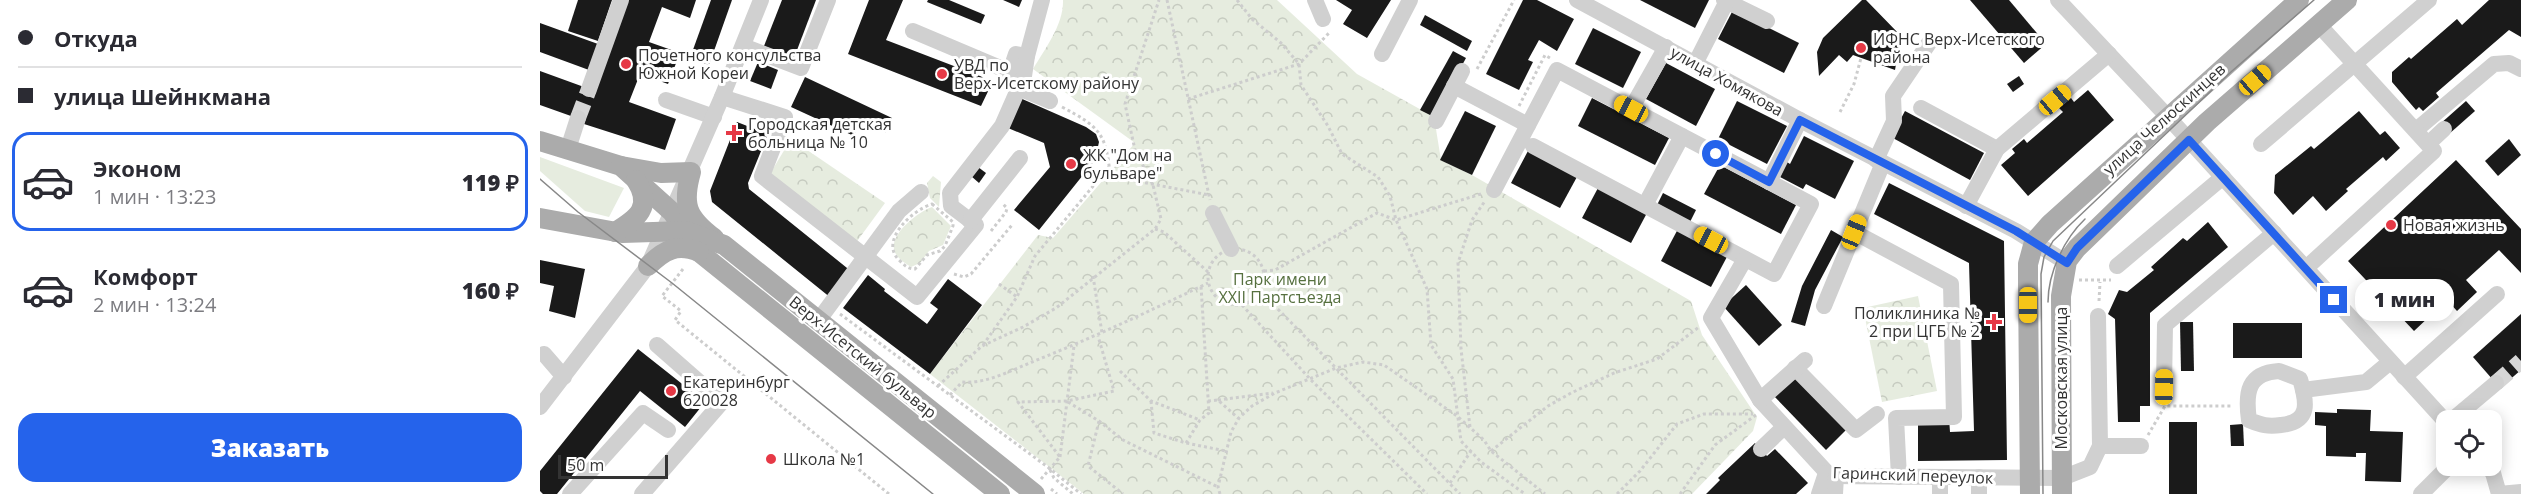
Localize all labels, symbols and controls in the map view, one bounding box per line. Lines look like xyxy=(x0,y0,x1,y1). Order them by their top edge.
text: Откуда xyxy=(54,23,138,53)
place label: ИФНС Верх-Исетского района xyxy=(1873,28,2045,68)
street label: улица Хомякова xyxy=(1667,41,1787,121)
marker: ИФНС Верх-Исетского района xyxy=(1854,41,1868,55)
place label: Почетного консульства Южной Кореи xyxy=(638,44,822,84)
place label: УВД по Верх-Исетскому району xyxy=(954,54,1140,94)
marker: Почетного консульства Южной Кореи xyxy=(619,57,633,71)
street label: улица Челюскинцев xyxy=(2098,58,2230,180)
car xyxy=(2236,61,2274,99)
marker: УВД по Верх-Исетскому району xyxy=(935,67,949,81)
text: улица Шейнкмана xyxy=(54,81,271,111)
car xyxy=(2035,82,2075,118)
car xyxy=(1611,93,1651,125)
place label: Городская детская больница № 10 xyxy=(748,113,892,153)
marker: Городская детская больница № 10 xyxy=(725,124,743,142)
route start xyxy=(1702,140,1729,167)
place label: ЖК "Дом на бульваре" xyxy=(1083,144,1172,184)
text: Эконом xyxy=(93,153,182,183)
icon: car xyxy=(21,155,75,209)
marker: ЖК "Дом на бульваре" xyxy=(1064,157,1078,171)
text: 119 ₽ xyxy=(462,167,519,197)
text: 1 мин · 13:23 xyxy=(93,183,216,210)
car xyxy=(1839,212,1869,252)
place label: Новая жизнь xyxy=(2403,214,2505,236)
marker: Новая жизнь xyxy=(2384,218,2398,232)
car xyxy=(1691,224,1731,256)
text: Комфорт xyxy=(93,261,198,291)
icon: car xyxy=(21,263,75,317)
park label: Парк имени XXII Партсъезда xyxy=(1219,268,1341,308)
text: 160 ₽ xyxy=(462,275,519,305)
callout: 1 мин xyxy=(2355,279,2454,321)
route end xyxy=(2320,286,2347,313)
text: 1 мин xyxy=(2374,286,2435,313)
car xyxy=(2019,287,2037,323)
text: 2 мин · 13:24 xyxy=(93,291,216,318)
street label: Верх-Исетский бульвар xyxy=(785,291,941,423)
place label: Поликлиника № 2 при ЦГБ № 2 xyxy=(1854,302,1980,342)
street label: Московская улица xyxy=(2050,307,2072,449)
marker: Поликлиника № 2 при ЦГБ № 2 xyxy=(1985,313,2003,331)
car xyxy=(2155,369,2173,405)
place label: Екатеринбург 620028 xyxy=(683,371,790,411)
marker: Екатеринбург 620028 xyxy=(664,384,678,398)
map controls xyxy=(2436,410,2502,476)
button: locate xyxy=(2436,410,2502,476)
button: Заказать xyxy=(18,413,522,482)
place label: Школа №1 xyxy=(783,448,865,470)
scale bar xyxy=(558,452,668,480)
marker: Школа №1 xyxy=(764,452,778,466)
text: 50 m xyxy=(567,454,604,476)
street label: Гаринский переулок xyxy=(1832,461,1994,489)

